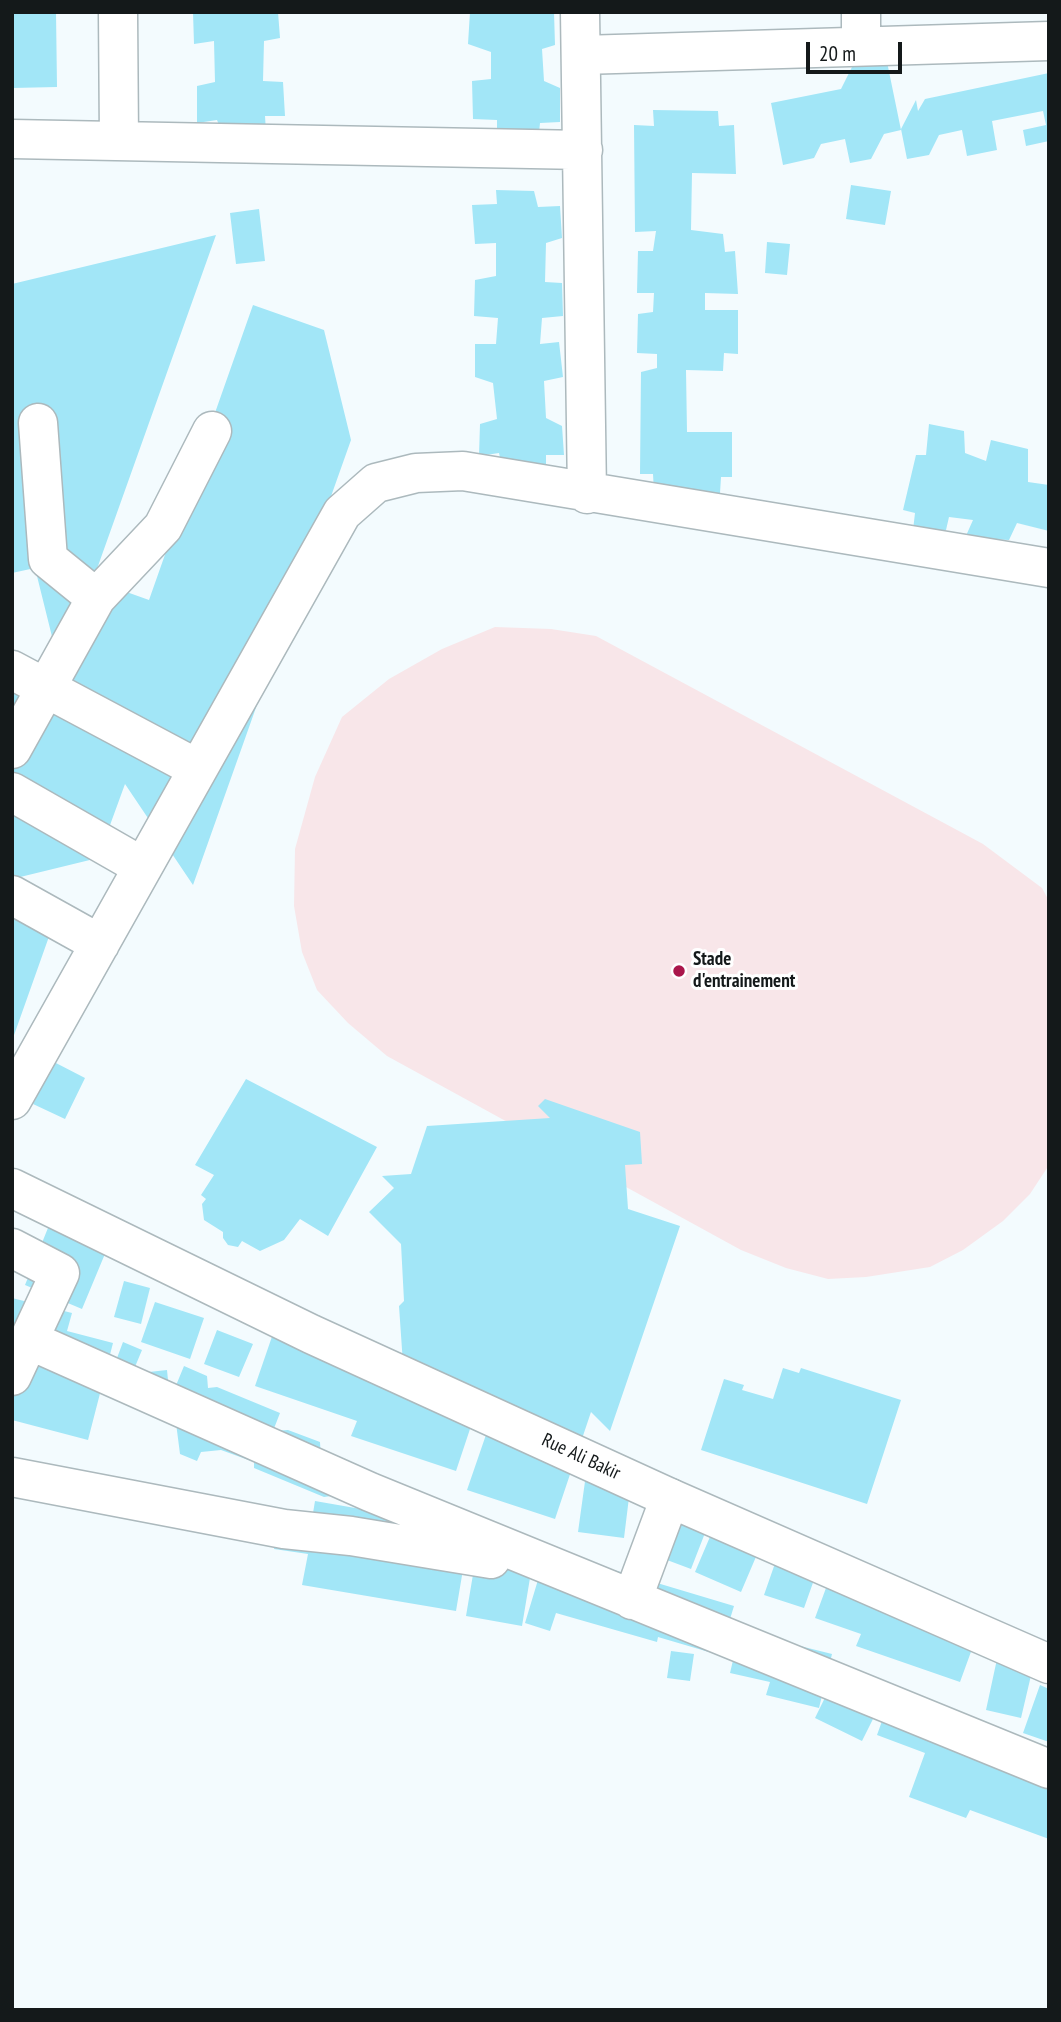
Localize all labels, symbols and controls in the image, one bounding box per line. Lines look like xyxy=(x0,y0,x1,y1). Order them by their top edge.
scale bar xyxy=(809,28,905,72)
text: 20 m xyxy=(819,40,856,67)
place label: Stade d'entrainement xyxy=(693,949,795,993)
marker: Stade d'entrainement xyxy=(671,963,687,979)
street label: Rue Ali Bakir xyxy=(538,1429,624,1485)

